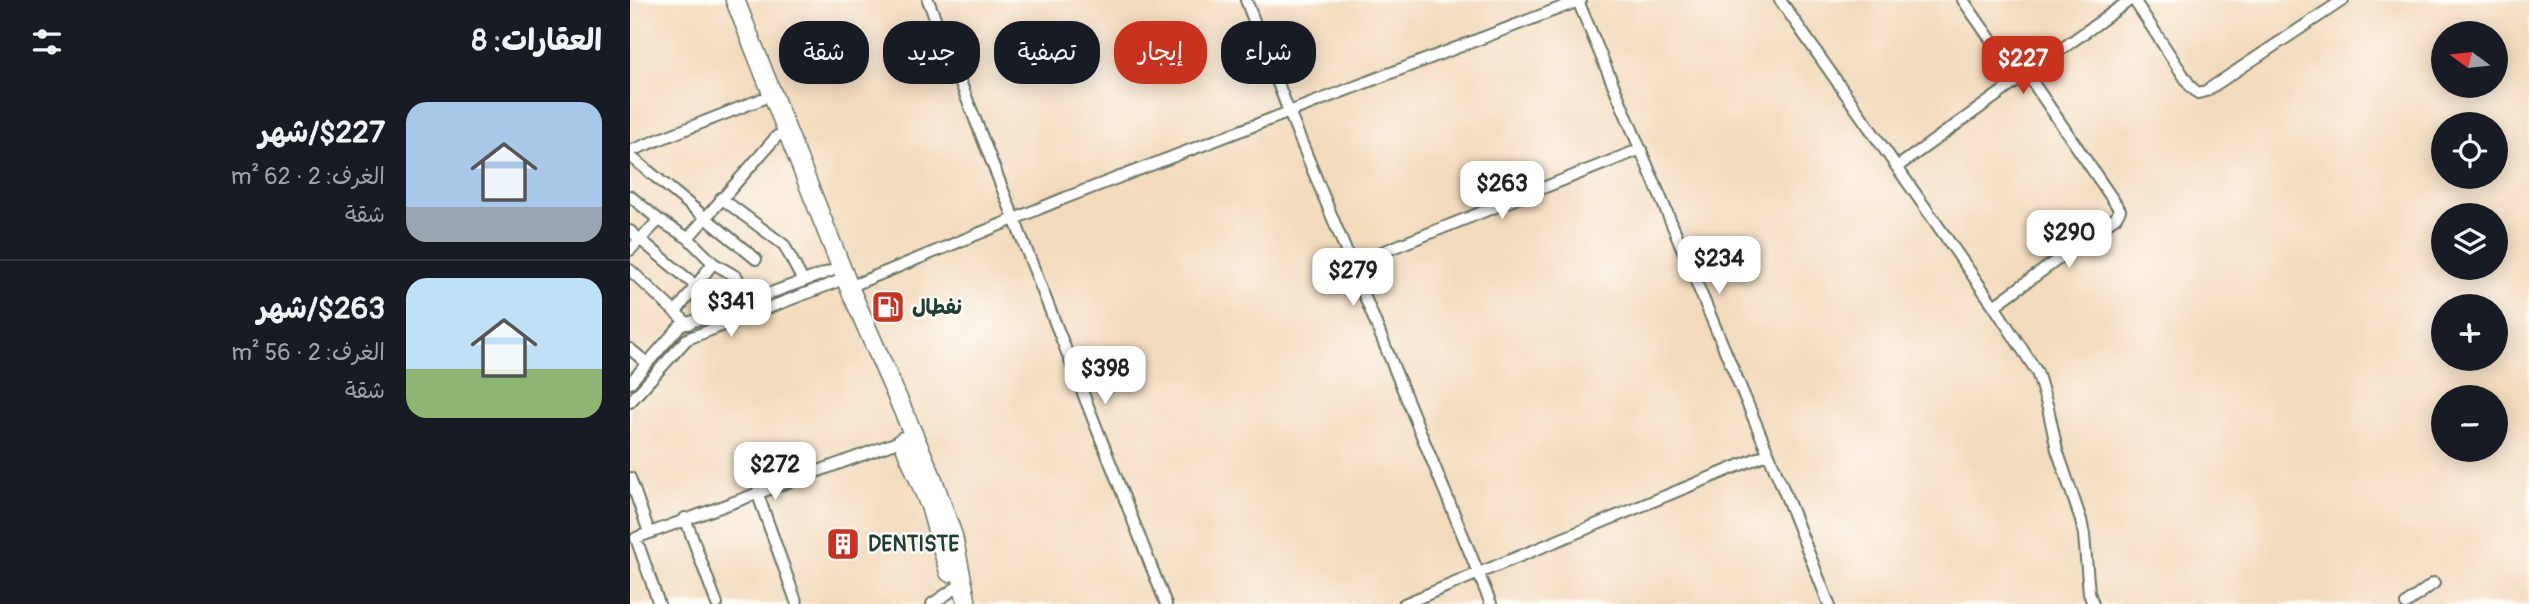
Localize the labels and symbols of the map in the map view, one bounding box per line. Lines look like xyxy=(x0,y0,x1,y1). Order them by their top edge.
north arrow xyxy=(2431,21,2508,98)
pin: $227 xyxy=(1982,36,2064,96)
pin: $263 xyxy=(1461,162,1543,221)
pin: $290 xyxy=(2028,210,2110,270)
pin: $234 xyxy=(1678,236,1760,296)
pin: $279 xyxy=(1312,248,1394,308)
pin: $341 xyxy=(690,280,772,339)
fuel station icon: نفطال xyxy=(869,288,907,326)
place label: نفطال xyxy=(912,294,962,321)
pin: $398 xyxy=(1064,346,1146,406)
pin: $272 xyxy=(734,442,816,502)
building icon: DENTISTE xyxy=(824,525,862,563)
place label: DENTISTE xyxy=(868,531,959,558)

